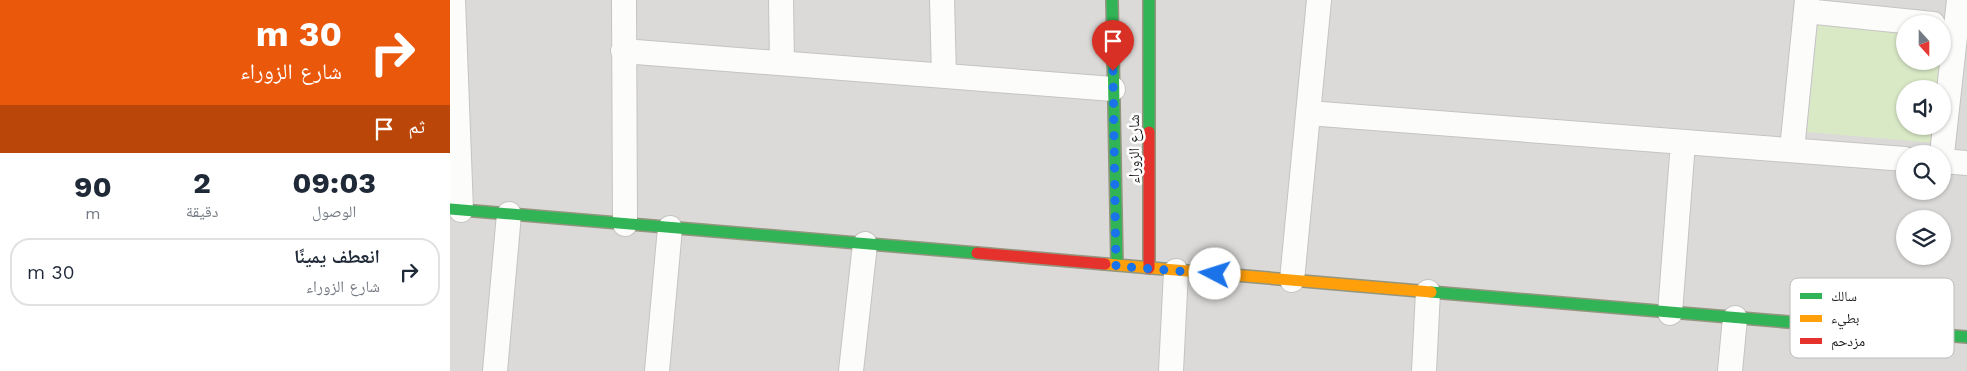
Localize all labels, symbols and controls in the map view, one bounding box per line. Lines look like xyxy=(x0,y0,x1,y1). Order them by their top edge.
text: 30 m xyxy=(256,13,342,55)
north arrow xyxy=(1896,15,1951,70)
map controls xyxy=(1896,15,1951,265)
icon: right xyxy=(360,20,425,85)
pin xyxy=(1092,20,1134,71)
icon: arrive xyxy=(1099,27,1127,55)
text: شارع الزوراء xyxy=(240,59,342,84)
button: sound xyxy=(1896,80,1951,135)
street label: شارع الزوراء xyxy=(1125,114,1144,184)
icon: arrive xyxy=(370,115,398,143)
text: ثم xyxy=(408,115,425,138)
button: search xyxy=(1896,145,1951,200)
text: 2 xyxy=(193,165,211,200)
text: 09:03 xyxy=(292,165,376,200)
text: 90 xyxy=(74,169,112,204)
text: دقيقة xyxy=(186,202,218,221)
text: الوصول xyxy=(312,202,356,221)
text: m xyxy=(85,204,101,223)
button: layers xyxy=(1896,210,1951,265)
text: انعطف يمينًا xyxy=(294,245,380,268)
position arrow xyxy=(1188,247,1240,299)
icon: right xyxy=(395,258,423,286)
text: 30 m xyxy=(27,261,75,284)
text: شارع الزوراء xyxy=(306,277,380,296)
legend xyxy=(1790,278,1954,358)
text: سالك xyxy=(1831,288,1857,304)
text: بطيء xyxy=(1831,310,1860,330)
text: مزدحم xyxy=(1831,333,1865,351)

